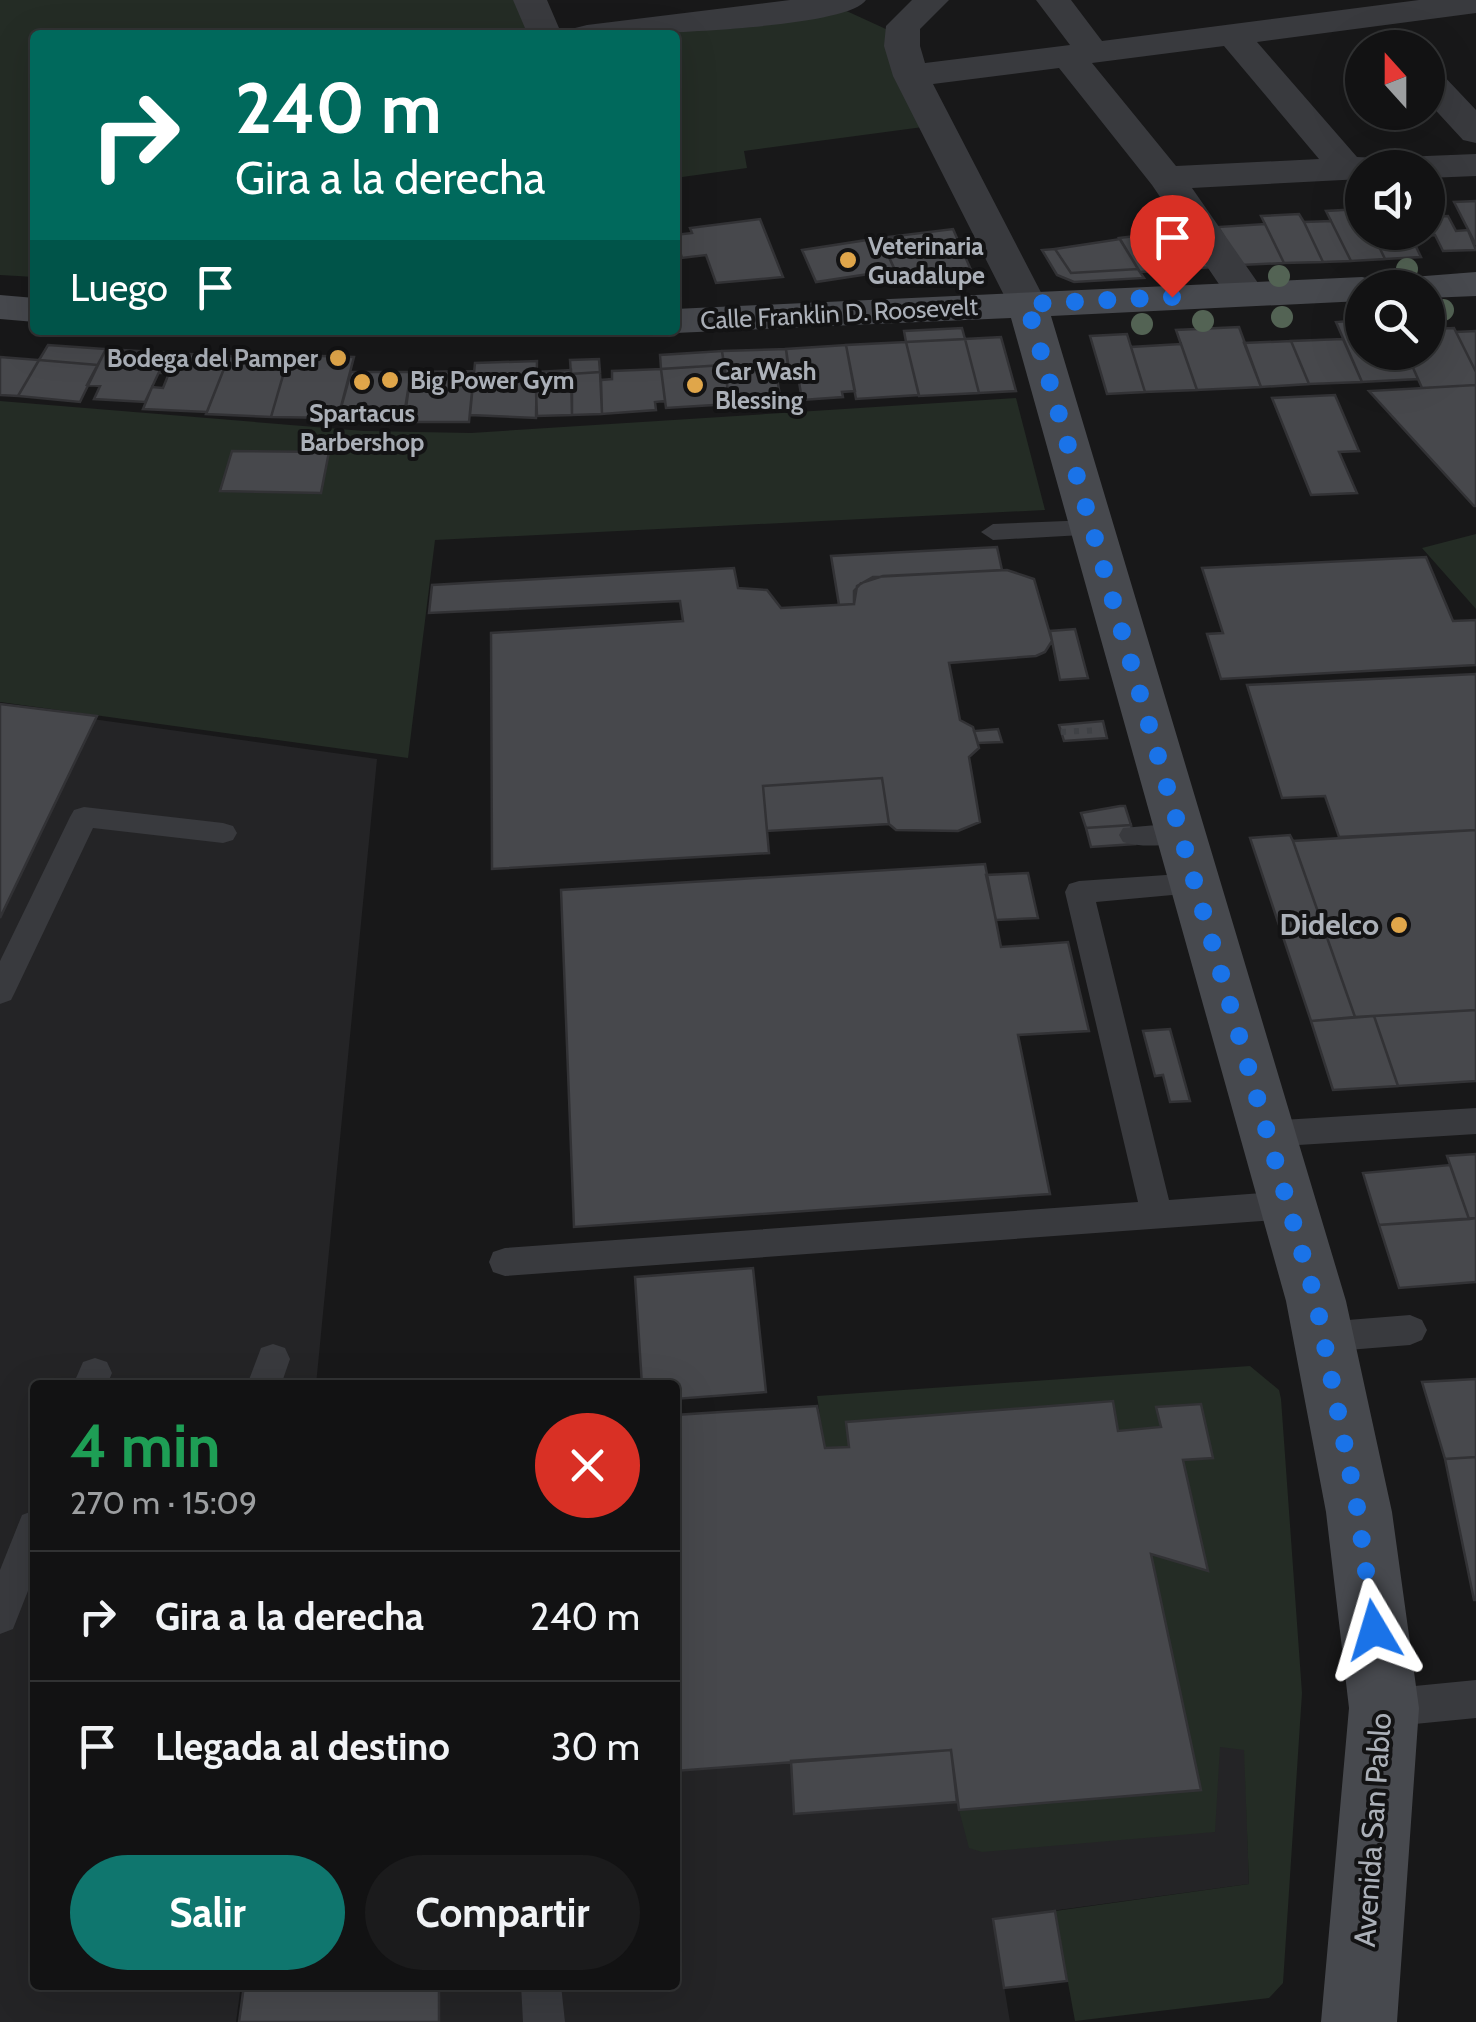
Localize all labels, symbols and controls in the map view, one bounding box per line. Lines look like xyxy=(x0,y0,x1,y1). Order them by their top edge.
north arrow xyxy=(1345,30,1445,130)
map controls xyxy=(1345,30,1445,370)
text: 240 m xyxy=(235,65,442,151)
icon: right xyxy=(70,70,200,200)
button: sound xyxy=(1345,150,1445,250)
text: Gira a la derecha xyxy=(235,151,545,205)
pin xyxy=(1130,195,1215,298)
icon: arrive xyxy=(1145,210,1200,265)
place label: Veterinaria Guadalupe xyxy=(868,231,985,290)
marker: Veterinaria Guadalupe xyxy=(837,249,859,271)
icon: arrive xyxy=(188,260,243,315)
text: Luego xyxy=(70,264,168,311)
button: search xyxy=(1345,270,1445,370)
street label: Calle Franklin D. Roosevelt xyxy=(699,291,979,335)
place label: Bodega del Pamper xyxy=(107,343,319,373)
marker: Bodega del Pamper xyxy=(327,347,349,369)
place label: Car Wash Blessing xyxy=(715,356,817,415)
place label: Big Power Gym xyxy=(410,365,575,395)
marker: Big Power Gym xyxy=(379,369,401,391)
marker: Spartacus Barbershop xyxy=(351,371,373,393)
marker: Car Wash Blessing xyxy=(684,374,706,396)
place label: Spartacus Barbershop xyxy=(300,398,424,457)
place label: Didelco xyxy=(1279,906,1379,943)
marker: Didelco xyxy=(1388,914,1410,936)
text: 4 min xyxy=(70,1409,220,1482)
button: close xyxy=(535,1413,640,1518)
text: 270 m · 15:09 xyxy=(70,1483,257,1522)
position arrow xyxy=(1322,1578,1426,1682)
icon: right xyxy=(70,1589,125,1644)
text: Gira a la derecha xyxy=(155,1593,424,1640)
text: 240 m xyxy=(530,1593,640,1640)
street label: Avenida San Pablo xyxy=(1346,1712,1399,1948)
icon: arrive xyxy=(70,1719,125,1774)
text: Llegada al destino xyxy=(155,1723,450,1770)
text: 30 m xyxy=(551,1723,640,1770)
button: Salir xyxy=(70,1855,345,1970)
button: Compartir xyxy=(365,1855,640,1970)

